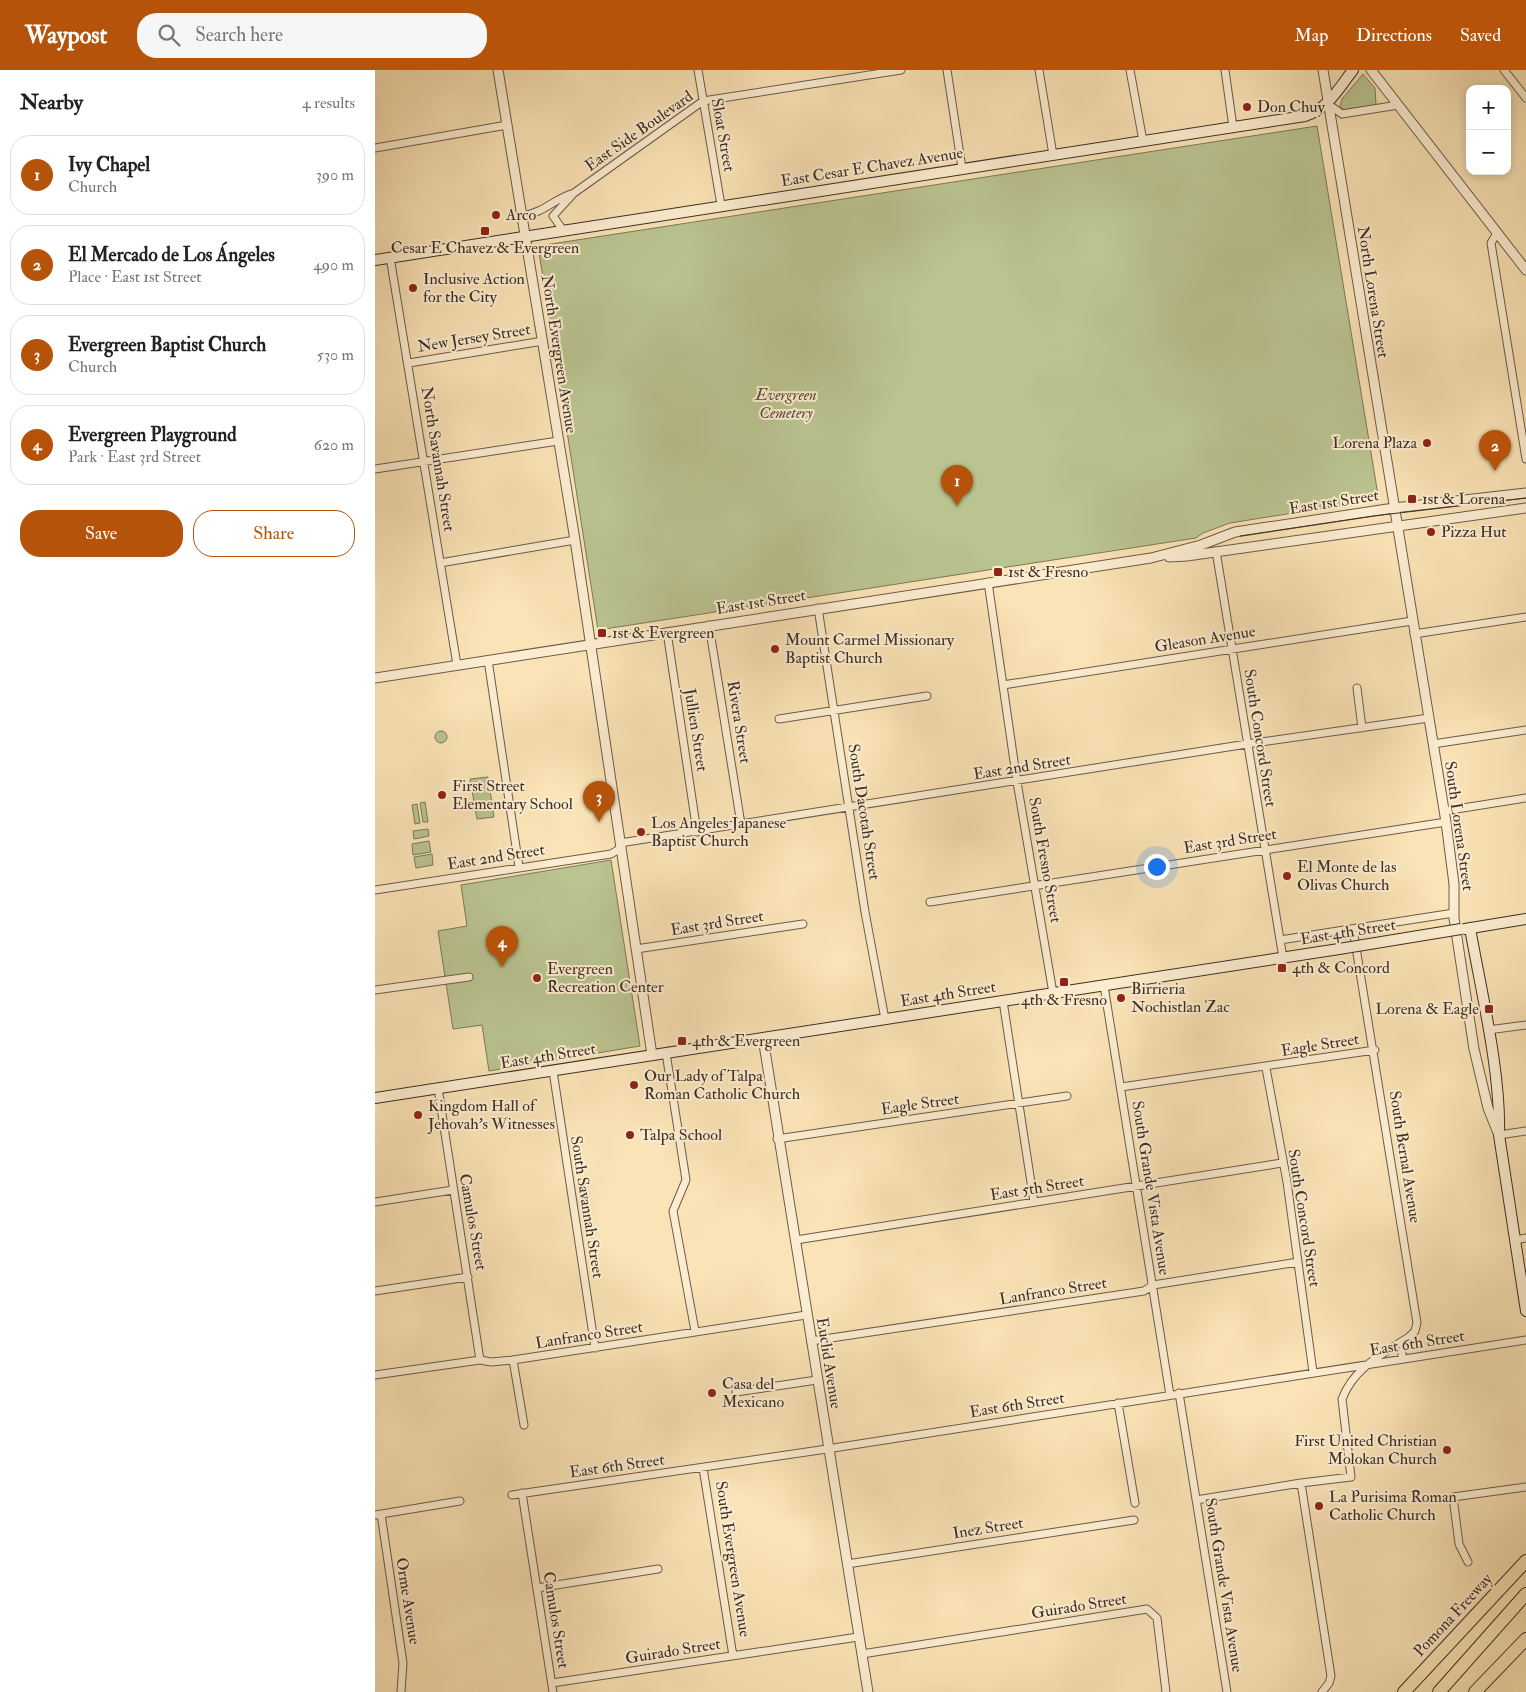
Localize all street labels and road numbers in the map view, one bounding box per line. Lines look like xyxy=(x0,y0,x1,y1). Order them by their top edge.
street label: East Side Boulevard xyxy=(581,86,697,176)
street label: Sloat Street xyxy=(707,97,739,173)
street label: East Cesar E Chavez Avenue xyxy=(779,143,965,191)
street label: North Lorena Street xyxy=(1353,225,1393,359)
street label: North Evergreen Avenue xyxy=(537,273,581,435)
street label: New Jersey Street xyxy=(416,319,532,358)
street label: North Savannah Street xyxy=(417,385,459,533)
street label: East 1st Street xyxy=(1288,485,1380,519)
street label: East 1st Street xyxy=(715,585,807,619)
street label: Gleason Avenue xyxy=(1153,621,1257,657)
street label: South Concord Street xyxy=(1239,668,1281,808)
street label: Rivera Street xyxy=(723,679,755,765)
street label: Jullien Street xyxy=(678,686,712,773)
street label: South Dacotah Street xyxy=(843,742,885,882)
street label: East 2nd Street xyxy=(972,749,1072,785)
street label: South Lorena Street xyxy=(1440,760,1478,892)
street label: South Fresno Street xyxy=(1024,796,1066,924)
street label: East 3rd Street xyxy=(1182,824,1278,858)
street label: East 2nd Street xyxy=(446,839,546,875)
street label: East 3rd Street xyxy=(669,906,765,940)
street label: East 4th Street xyxy=(1299,915,1397,949)
street label: East 4th Street xyxy=(899,977,997,1011)
street label: Eagle Street xyxy=(1280,1029,1360,1061)
street label: East 4th Street xyxy=(499,1039,597,1073)
street label: Eagle Street xyxy=(880,1089,960,1119)
street label: South Bernal Avenue xyxy=(1385,1089,1425,1225)
street label: South Grande Vista Avenue xyxy=(1127,1099,1175,1277)
street label: South Savannah Street xyxy=(566,1134,608,1280)
street label: South Concord Street xyxy=(1283,1148,1325,1288)
street label: East 5th Street xyxy=(989,1171,1085,1205)
street label: Camulos Street xyxy=(455,1172,491,1272)
street label: Lanfranco Street xyxy=(998,1273,1108,1309)
street label: Euclid Avenue xyxy=(812,1316,846,1410)
street label: Lanfranco Street xyxy=(534,1317,644,1353)
street label: East 6th Street xyxy=(1368,1326,1466,1360)
street label: East 6th Street xyxy=(968,1388,1066,1422)
street label: East 6th Street xyxy=(568,1449,666,1483)
street label: South Evergreen Avenue xyxy=(711,1480,755,1639)
street label: South Grande Vista Avenue xyxy=(1200,1496,1248,1674)
street label: Inez Street xyxy=(951,1513,1025,1543)
street label: Orme Avenue xyxy=(391,1556,425,1646)
street label: Pomona Freeway xyxy=(1409,1568,1497,1661)
street label: Camulos Street xyxy=(538,1570,574,1670)
street label: Guirado Street xyxy=(1030,1589,1128,1623)
street label: Guirado Street xyxy=(624,1634,722,1668)

